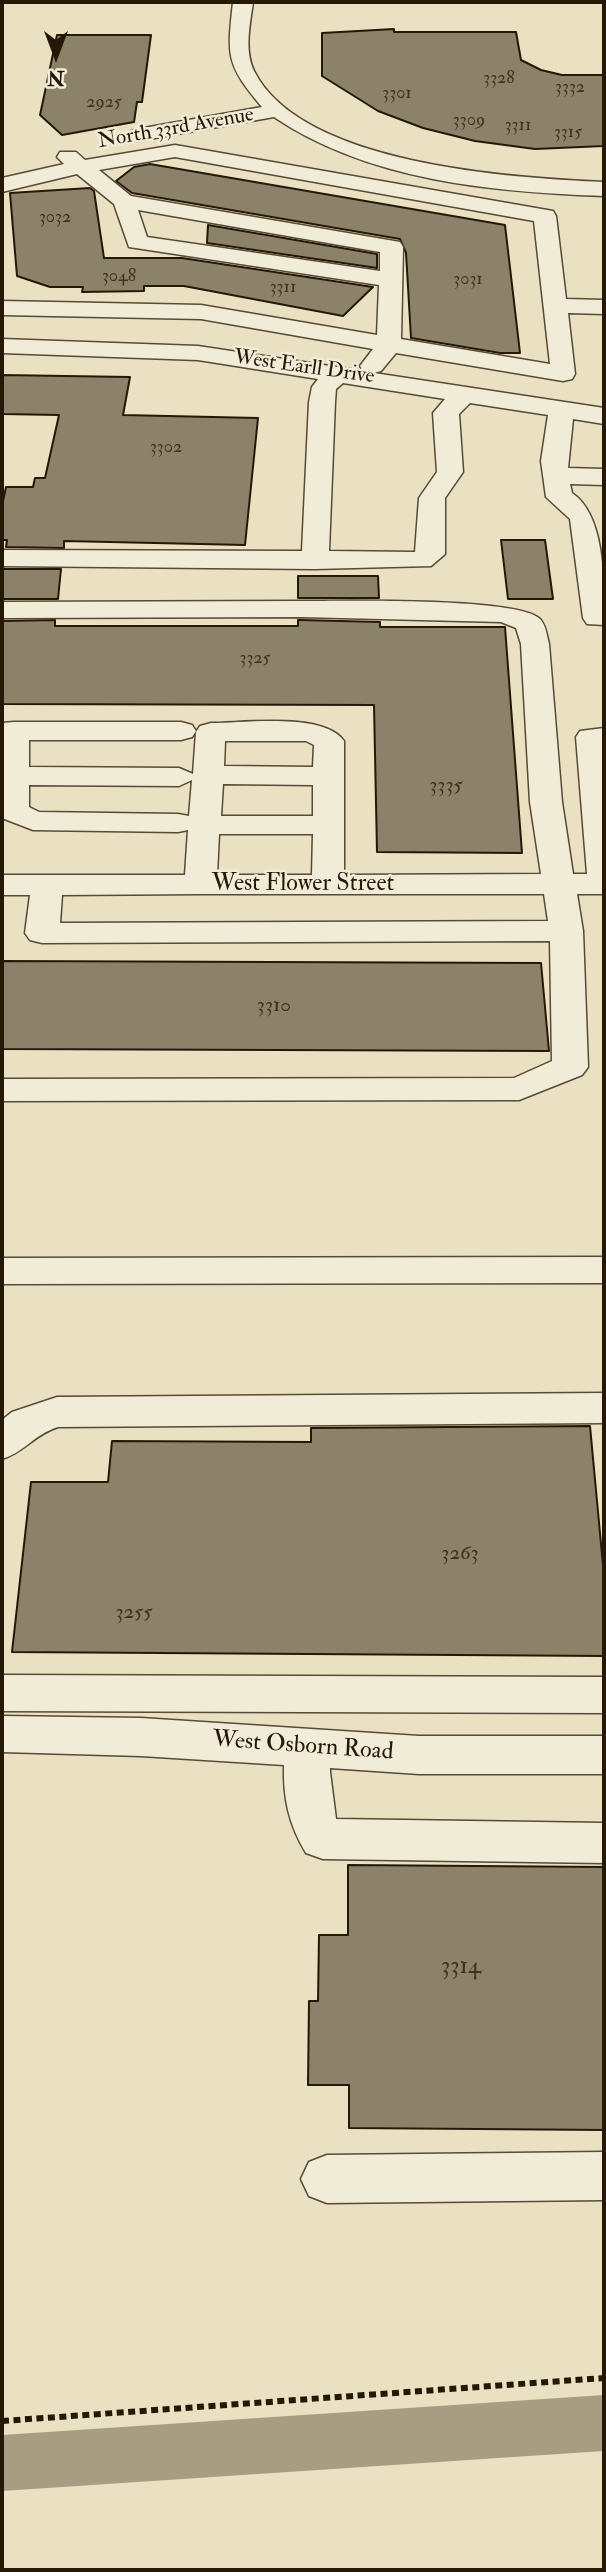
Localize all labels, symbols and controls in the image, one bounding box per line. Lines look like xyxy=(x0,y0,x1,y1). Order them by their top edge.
north arrow xyxy=(21,21,91,91)
text: N xyxy=(48,65,65,89)
house number: 3328 xyxy=(483,68,515,90)
house number: 3332 xyxy=(555,77,585,99)
house number: 3301 xyxy=(382,83,412,105)
house number: 2925 xyxy=(86,92,122,114)
street label: North 33rd Avenue xyxy=(96,103,256,155)
house number: 3309 xyxy=(453,110,485,132)
house number: 3311 xyxy=(505,115,531,137)
house number: 3315 xyxy=(554,122,582,144)
house number: 3032 xyxy=(39,207,71,229)
house number: 3048 xyxy=(102,266,136,288)
house number: 3031 xyxy=(453,269,483,291)
house number: 3311 xyxy=(270,277,296,299)
street label: West Earll Drive xyxy=(232,346,376,390)
house number: 3302 xyxy=(150,437,182,459)
house number: 3325 xyxy=(240,648,270,670)
house number: 3335 xyxy=(429,773,463,799)
street label: West Flower Street xyxy=(212,871,394,899)
house number: 3310 xyxy=(257,993,291,1019)
house number: 3263 xyxy=(441,1541,479,1567)
house number: 3255 xyxy=(115,1600,153,1626)
street label: West Osborn Road xyxy=(212,1726,394,1768)
house number: 3314 xyxy=(441,1954,481,1982)

